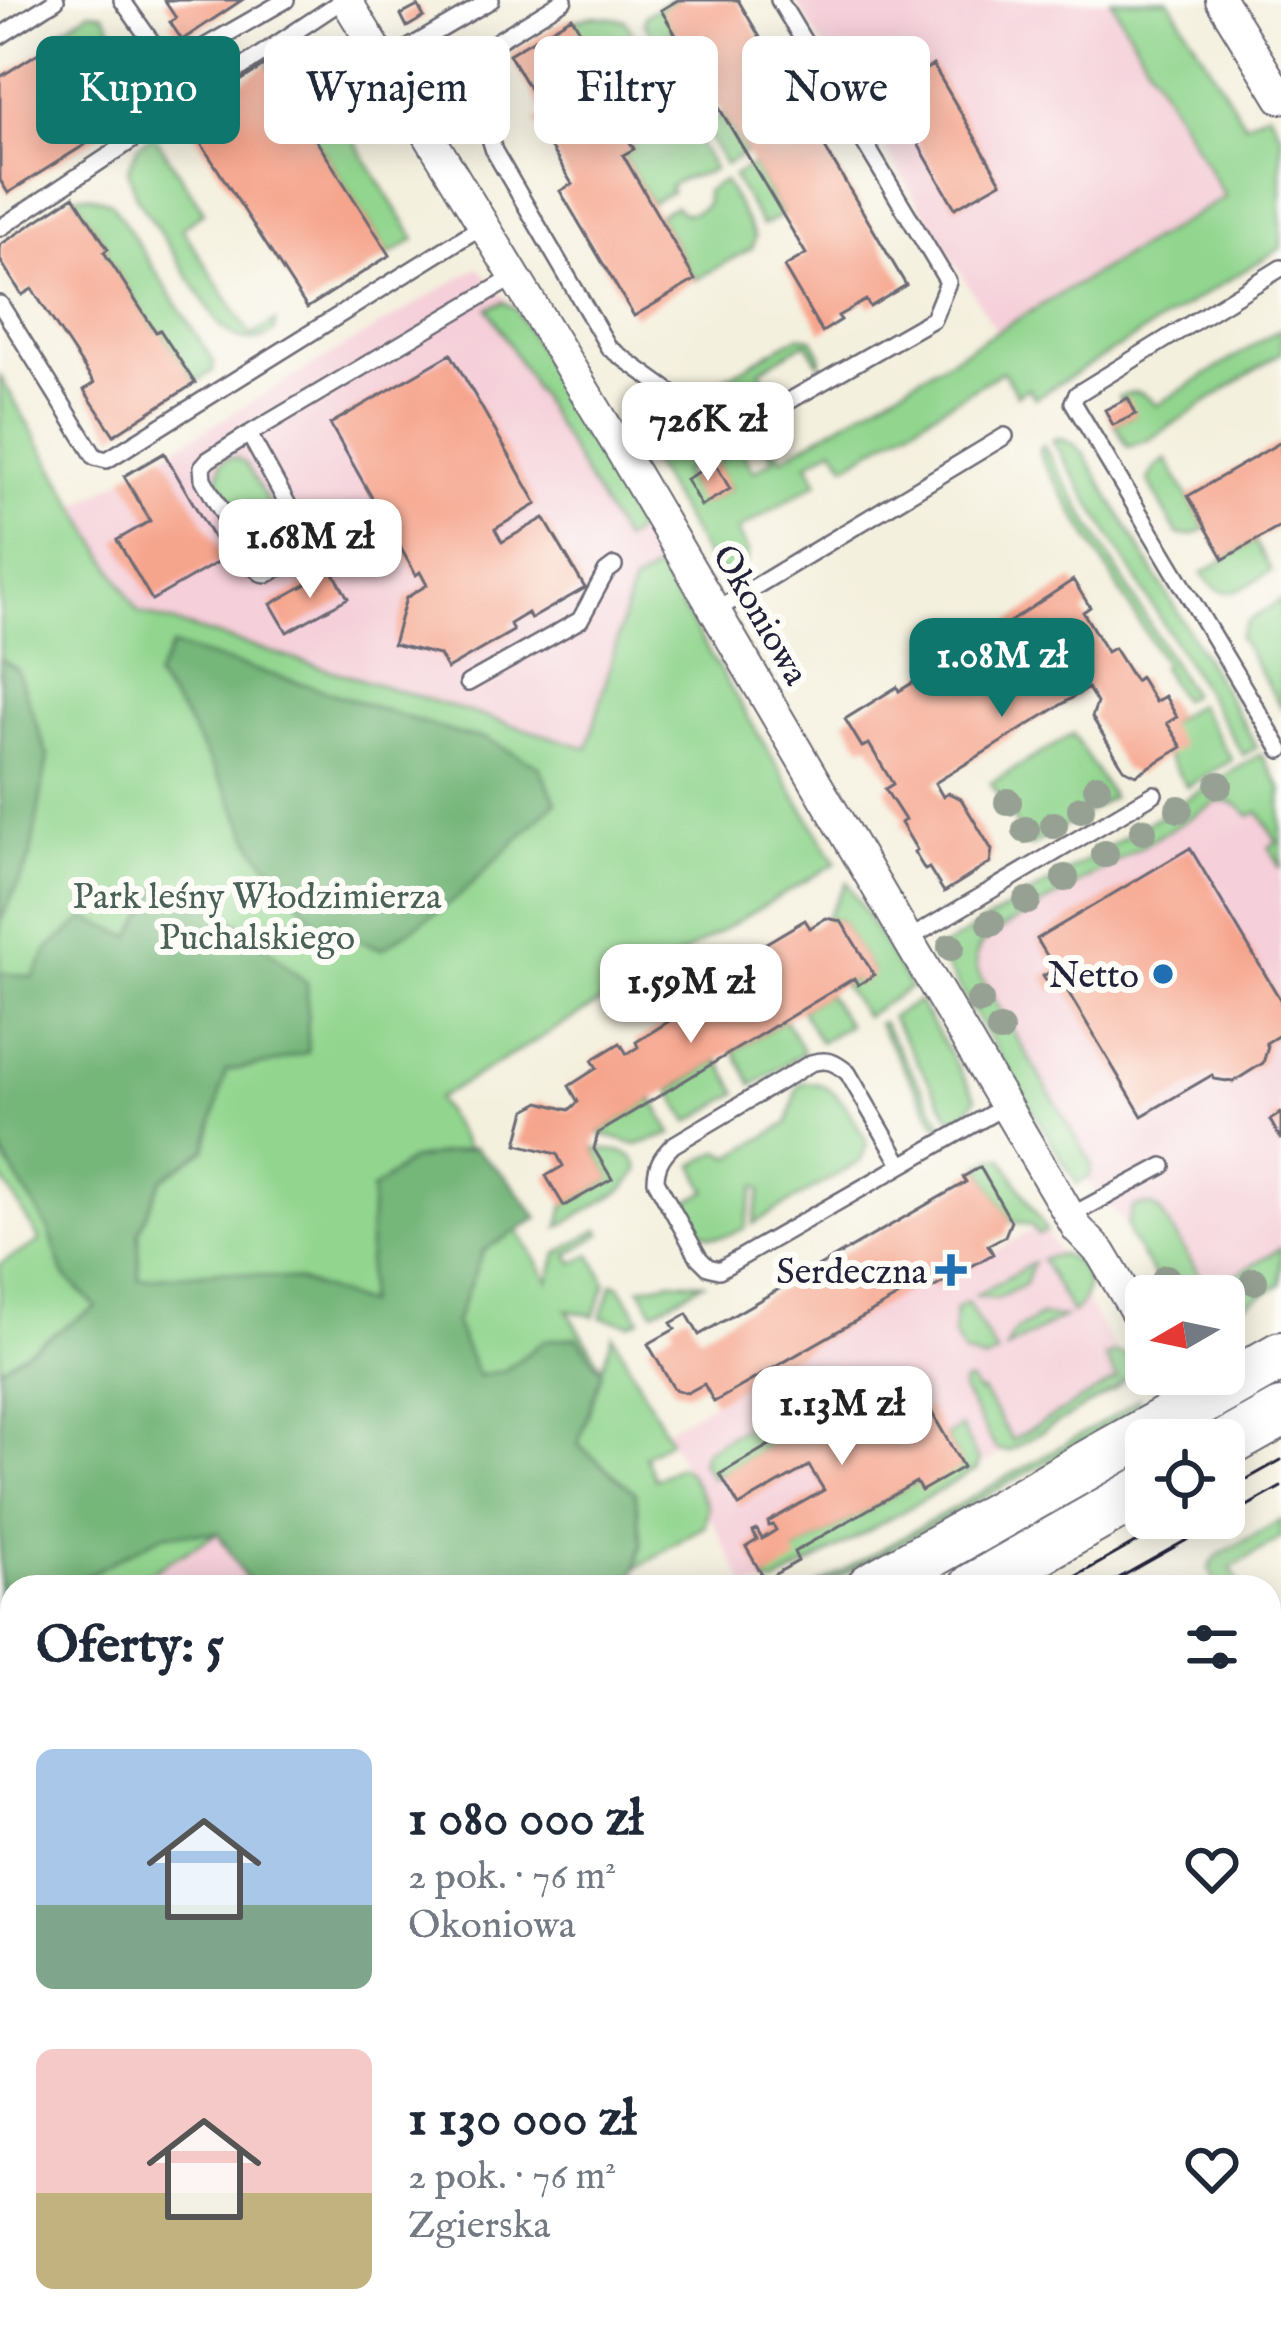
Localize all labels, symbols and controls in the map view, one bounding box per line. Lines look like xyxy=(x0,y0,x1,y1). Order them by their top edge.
chip: Kupno xyxy=(36,36,240,144)
chip: Wynajem xyxy=(264,36,510,144)
chip: Filtry xyxy=(534,36,718,144)
chip: Nowe xyxy=(742,36,930,144)
pin: 726K zł xyxy=(597,382,819,484)
text: 726K zł xyxy=(649,396,767,445)
pin: 1.68M zł xyxy=(186,499,434,601)
text: 1.68M zł xyxy=(246,513,374,562)
street label: Okoniowa xyxy=(701,537,818,694)
pin: 1.08M zł xyxy=(878,618,1126,720)
text: 1.08M zł xyxy=(936,632,1068,681)
park label: Park leśny Włodzimierza Puchalskiego xyxy=(73,875,442,962)
pin: 1.59M zł xyxy=(567,944,815,1046)
place label: Netto xyxy=(1048,954,1139,1000)
text: 1.59M zł xyxy=(627,958,755,1007)
marker: Netto xyxy=(1150,961,1176,987)
place label: Serdeczna xyxy=(776,1250,927,1296)
marker: Serdeczna xyxy=(938,1257,964,1283)
north arrow xyxy=(1125,1275,1245,1395)
map controls xyxy=(1125,1275,1245,1539)
pin: 1.13M zł xyxy=(718,1366,966,1468)
text: 1.13M zł xyxy=(779,1380,905,1429)
button: locate xyxy=(1125,1419,1245,1539)
icon: filters xyxy=(1179,1614,1245,1680)
text: Oferty: 5 xyxy=(36,1615,224,1680)
text: 1 080 000 zł xyxy=(408,1788,643,1853)
icon: home xyxy=(132,1797,276,1941)
icon: heart xyxy=(1179,1836,1245,1902)
text: 2 pok. · 76 m² xyxy=(408,1853,616,1902)
text: Okoniowa xyxy=(408,1902,576,1951)
text: 1 130 000 zł xyxy=(408,2088,636,2153)
icon: home xyxy=(132,2097,276,2241)
icon: heart xyxy=(1179,2136,1245,2202)
text: 2 pok. · 76 m² xyxy=(408,2153,616,2202)
text: Zgierska xyxy=(408,2202,550,2251)

